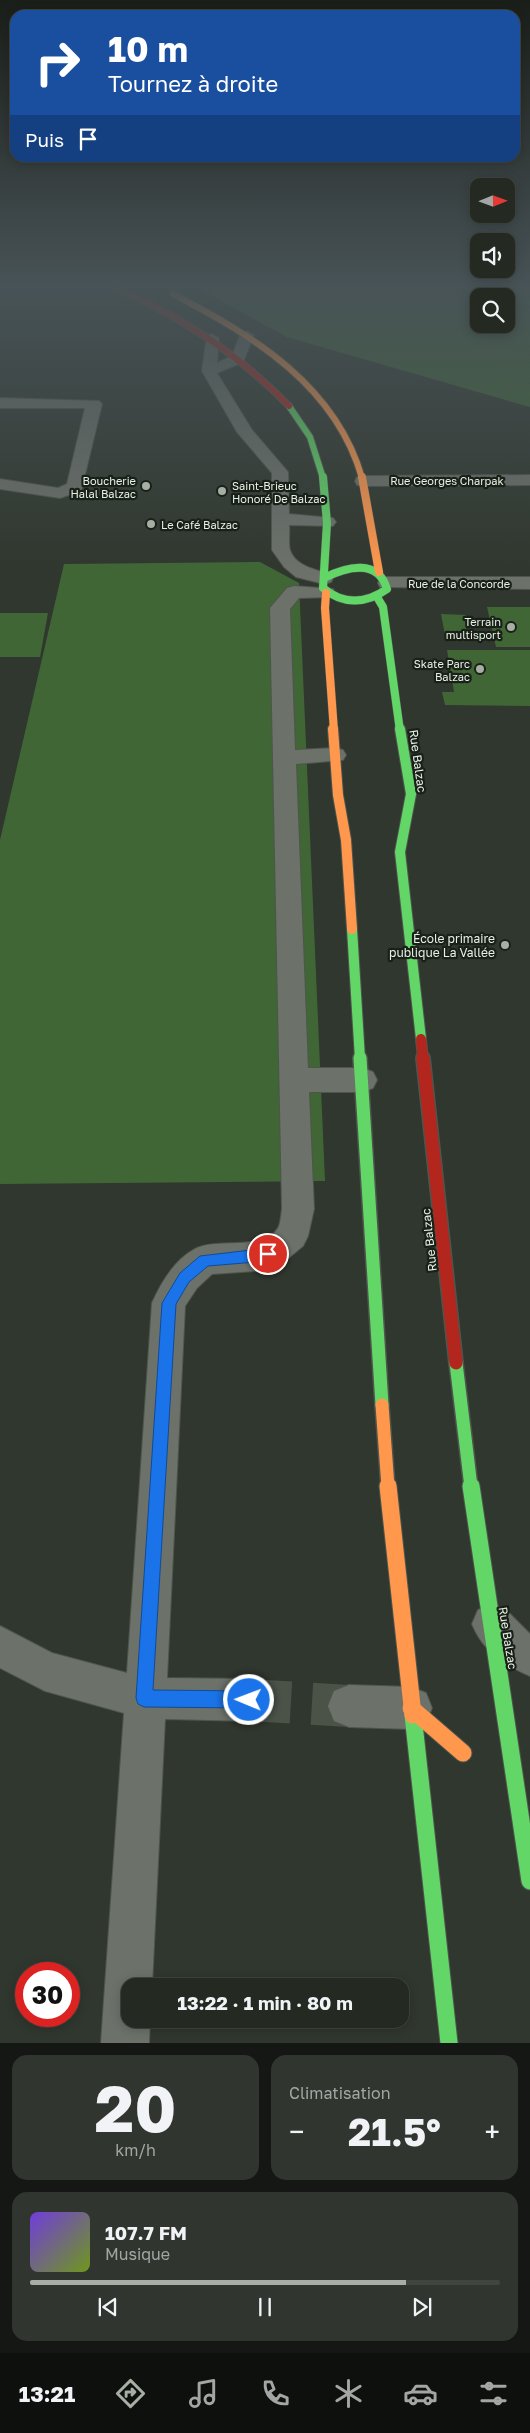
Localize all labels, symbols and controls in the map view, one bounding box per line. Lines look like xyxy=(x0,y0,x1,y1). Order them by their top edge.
text: 10 m xyxy=(108,28,188,70)
icon: right xyxy=(25,30,90,95)
text: Tournez à droite xyxy=(108,70,278,97)
icon: arrive xyxy=(74,125,102,153)
text: Puis xyxy=(25,128,64,151)
north arrow xyxy=(470,178,515,222)
map controls xyxy=(470,178,515,333)
button: sound xyxy=(470,233,515,278)
button: search xyxy=(470,288,515,333)
place label: Boucherie Halal Balzac xyxy=(70,474,136,500)
street label: Rue Georges Charpak xyxy=(390,474,504,487)
place label: Saint-Brieuc Honoré De Balzac xyxy=(232,479,326,505)
marker: Boucherie Halal Balzac xyxy=(140,480,152,492)
marker: Saint-Brieuc Honoré De Balzac xyxy=(216,485,228,497)
marker: Le Café Balzac xyxy=(145,518,157,530)
place label: Le Café Balzac xyxy=(161,518,238,531)
street label: Rue de la Concorde xyxy=(408,577,510,590)
place label: Terrain multisport xyxy=(446,615,501,641)
marker: Terrain multisport xyxy=(505,621,517,633)
place label: Skate Parc Balzac xyxy=(414,657,470,683)
marker: Skate Parc Balzac xyxy=(474,663,486,675)
street label: Rue Balzac xyxy=(406,729,430,794)
place label: École primaire publique La Vallée xyxy=(389,931,495,960)
marker: École primaire publique La Vallée xyxy=(499,939,511,951)
street label: Rue Balzac xyxy=(418,1207,440,1272)
pin xyxy=(247,1233,289,1275)
icon: arrive xyxy=(254,1240,282,1268)
street label: Rue Balzac xyxy=(496,1606,520,1671)
position arrow xyxy=(222,1673,274,1725)
speed limit sign: 30 xyxy=(15,1962,80,2027)
text: 13:22 · 1 min · 80 m xyxy=(177,1991,353,2014)
text: 20 xyxy=(95,2068,176,2146)
text: Climatisation xyxy=(289,2083,391,2103)
text: 21.5° xyxy=(348,2109,441,2154)
text: − xyxy=(289,2115,304,2148)
text: + xyxy=(485,2115,500,2148)
text: km/h xyxy=(115,2140,156,2160)
text: 107.7 FM xyxy=(105,2221,187,2244)
text: Musique xyxy=(105,2244,170,2264)
icon: previous xyxy=(94,2293,122,2321)
icon: pause xyxy=(251,2293,279,2321)
icon: next xyxy=(408,2293,436,2321)
icon: directions xyxy=(113,2376,148,2411)
icon: music xyxy=(186,2376,221,2411)
icon: phone xyxy=(258,2376,293,2411)
icon: climate xyxy=(331,2376,366,2411)
icon: car xyxy=(403,2376,438,2411)
icon: filters xyxy=(476,2376,511,2411)
text: 13:21 xyxy=(19,2380,75,2407)

